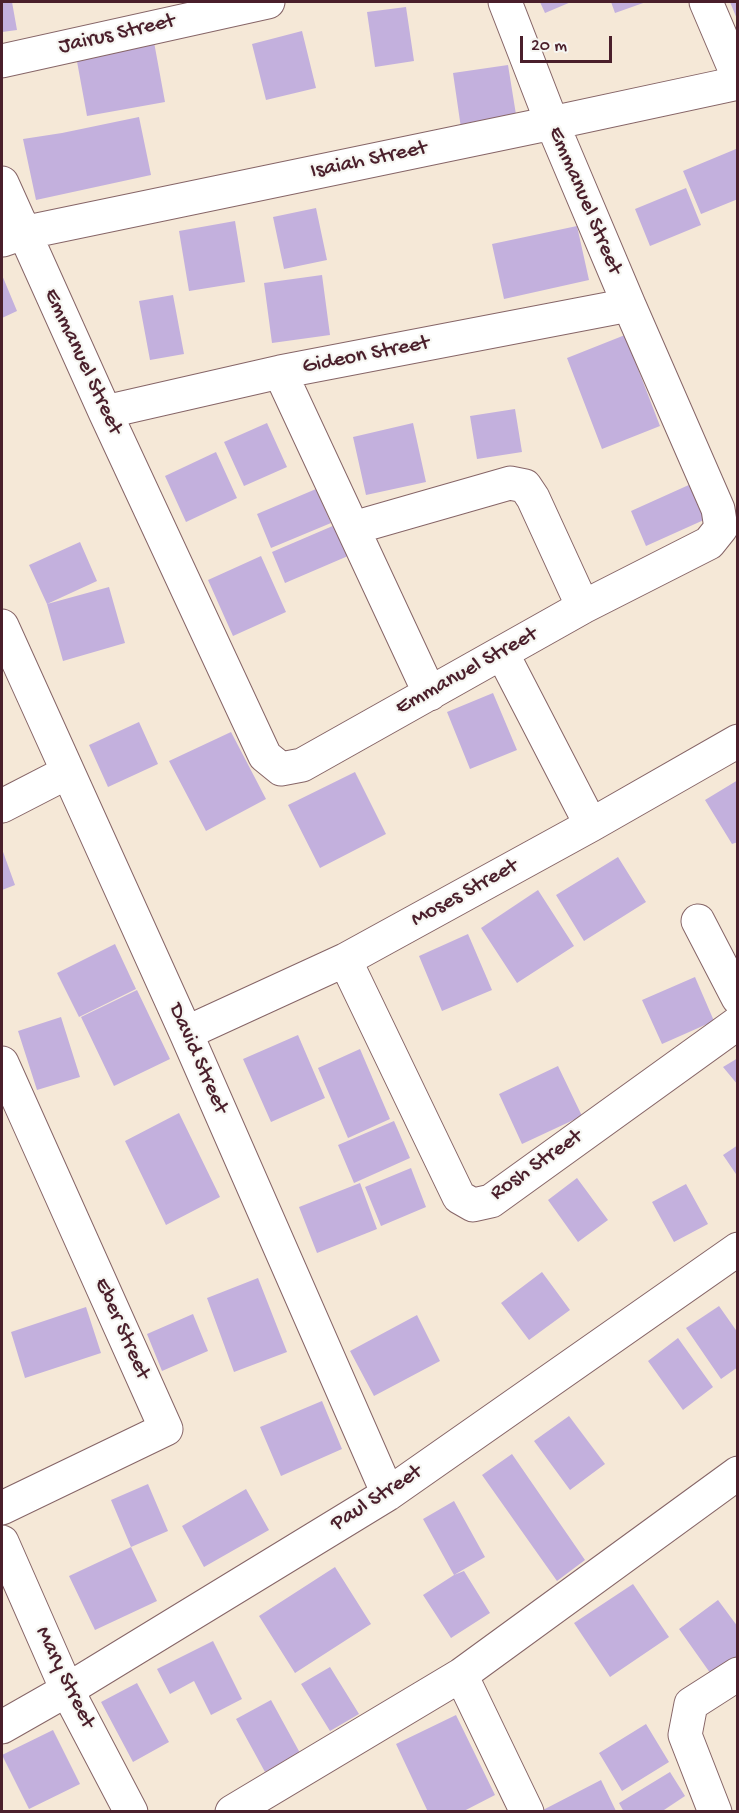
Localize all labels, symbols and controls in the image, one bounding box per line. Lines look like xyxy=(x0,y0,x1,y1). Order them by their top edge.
street label: Jairus Street xyxy=(56,9,178,61)
scale bar xyxy=(523,24,614,62)
text: 20 m xyxy=(531,36,567,57)
street label: Emmanuel Street xyxy=(541,123,627,279)
street label: Isaiah Street xyxy=(308,136,430,186)
street label: Emmanuel Street xyxy=(37,285,127,439)
street label: Gideon Street xyxy=(300,331,432,381)
street label: Emmanuel Street xyxy=(392,622,542,722)
street label: Moses Street xyxy=(407,854,523,934)
street label: David Street xyxy=(161,1000,233,1118)
street label: Rosh Street xyxy=(486,1125,588,1207)
street label: Eber Street xyxy=(87,1274,155,1384)
street label: Paul Street xyxy=(326,1460,428,1538)
street label: Mary Street xyxy=(28,1623,100,1733)

